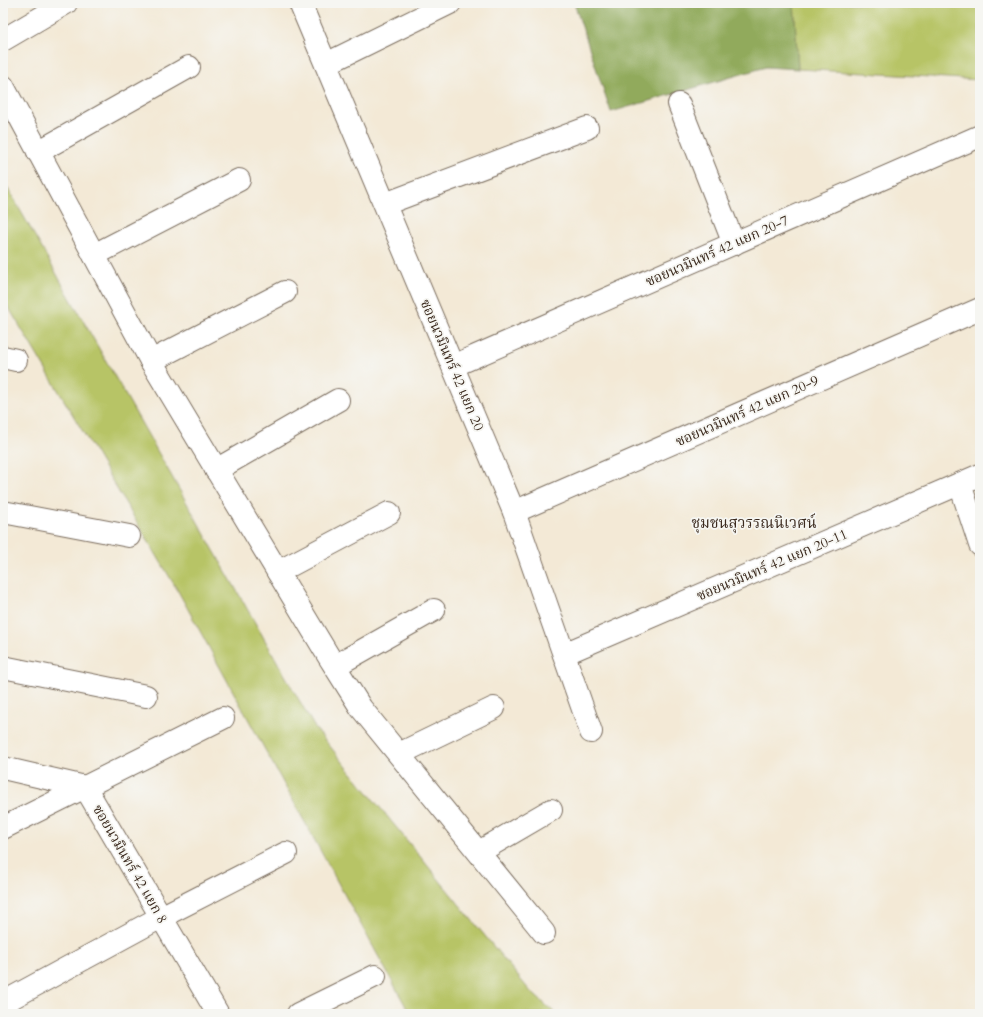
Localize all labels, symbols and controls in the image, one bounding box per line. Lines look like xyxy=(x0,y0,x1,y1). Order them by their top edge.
street label: ซอยนวมินทร์ 42 แยก 20-7 xyxy=(642,211,792,291)
street label: ซอยนวมินทร์ 42 แยก 20 xyxy=(416,296,488,434)
street label: ซอยนวมินทร์ 42 แยก 20-9 xyxy=(672,371,822,451)
district label: ชุมชนสุวรรณนิเวศน์ xyxy=(691,513,817,534)
street label: ซอยนวมินทร์ 42 แยก 20-11 xyxy=(694,525,850,605)
street label: ซอยนวมินทร์ 42 แยก 8 xyxy=(88,801,172,927)

